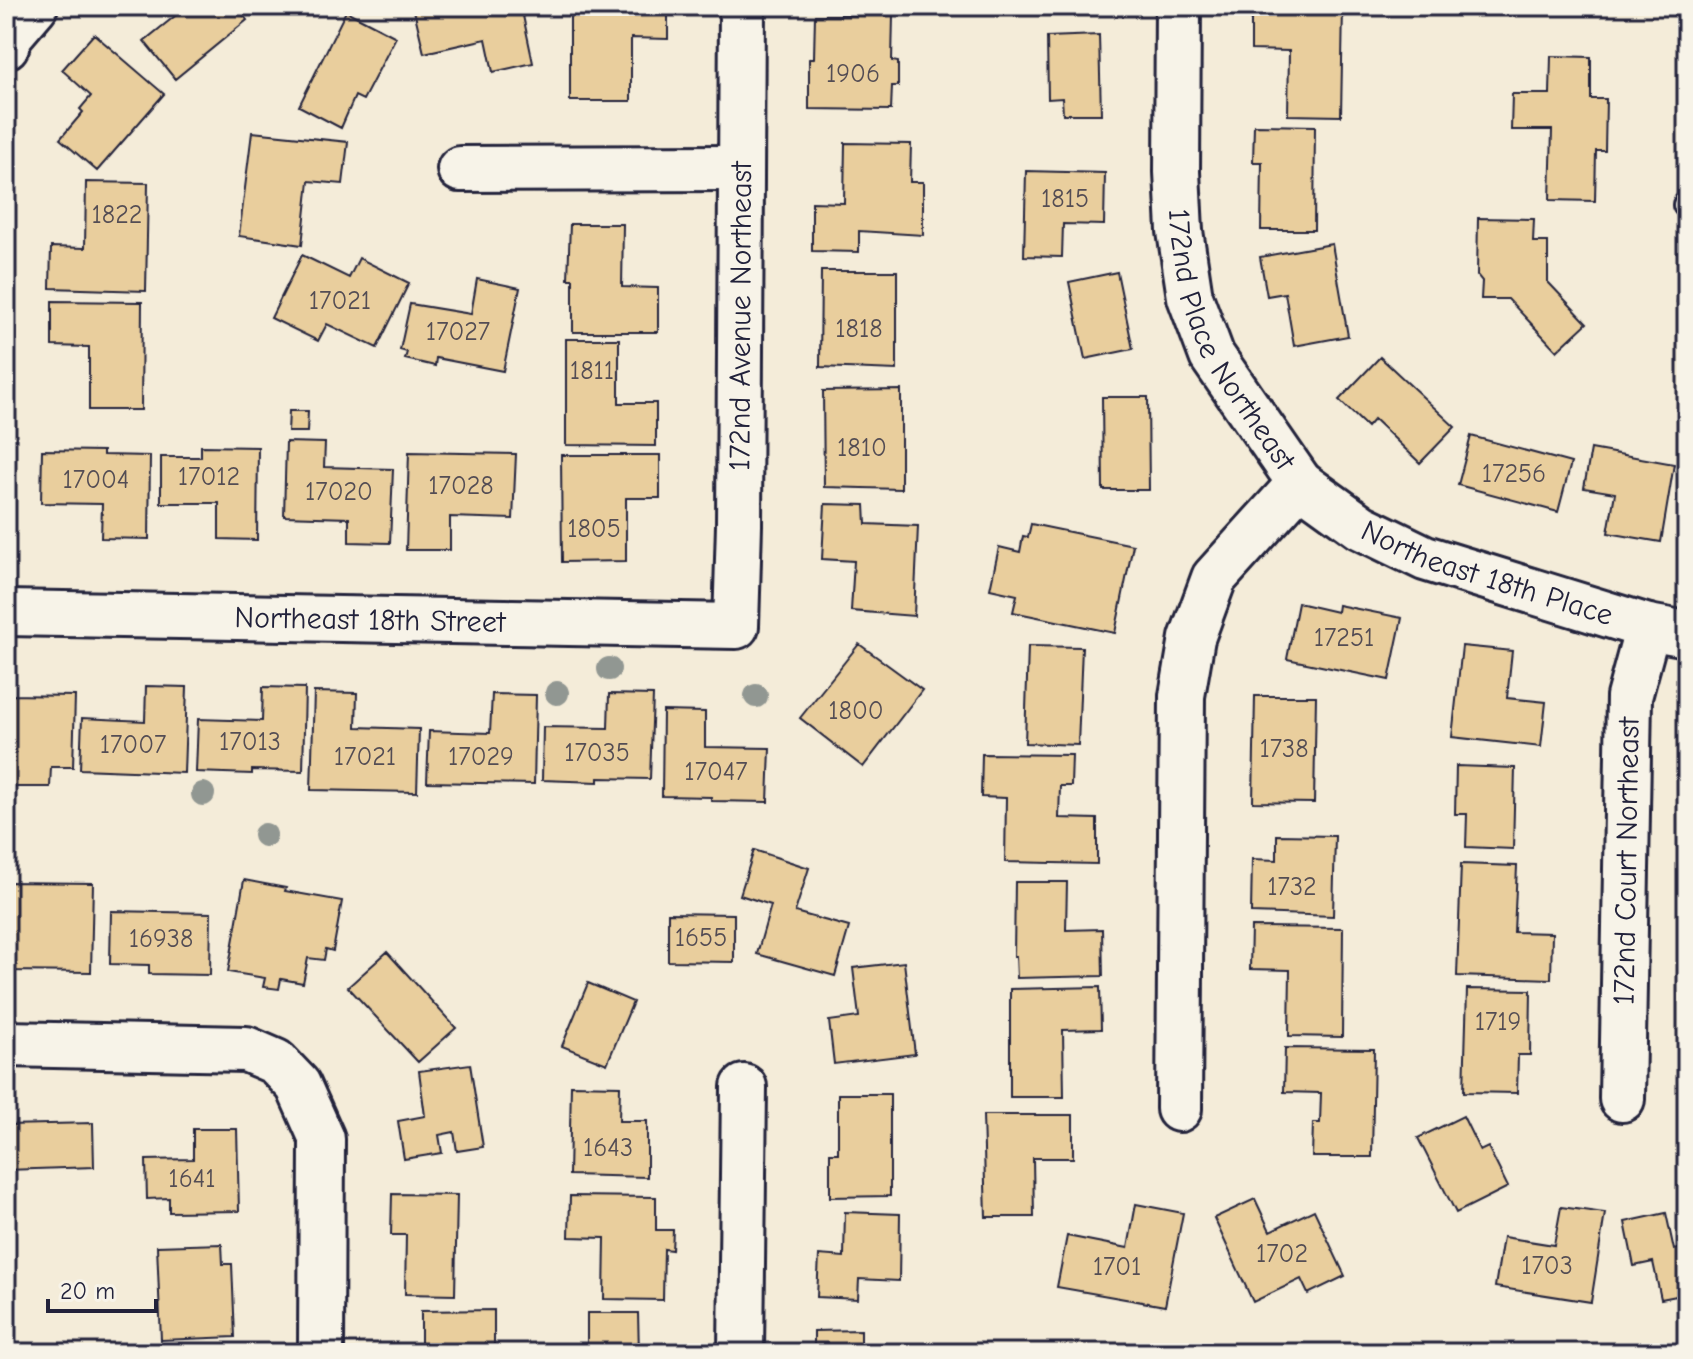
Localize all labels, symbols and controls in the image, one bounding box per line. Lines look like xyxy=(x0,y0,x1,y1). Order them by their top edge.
house number: 1906 xyxy=(826,59,880,89)
street label: 172nd Avenue Northeast xyxy=(722,160,759,471)
house number: 1815 xyxy=(1041,184,1089,214)
house number: 1822 xyxy=(92,200,142,230)
street label: 172nd Place Northeast xyxy=(1161,208,1304,478)
house number: 17021 xyxy=(309,286,371,316)
house number: 1818 xyxy=(835,314,883,344)
house number: 17027 xyxy=(426,317,490,347)
house number: 1811 xyxy=(570,356,614,386)
house number: 1810 xyxy=(837,433,887,463)
house number: 17256 xyxy=(1482,459,1546,489)
house number: 17012 xyxy=(178,462,240,492)
house number: 17004 xyxy=(63,465,129,495)
house number: 17028 xyxy=(428,471,494,501)
house number: 17020 xyxy=(305,477,373,507)
street label: Northeast 18th Place xyxy=(1356,512,1617,633)
house number: 1805 xyxy=(567,514,621,544)
street label: Northeast 18th Street xyxy=(234,600,507,639)
house number: 17251 xyxy=(1314,623,1374,653)
house number: 1800 xyxy=(828,696,884,726)
street label: 172nd Court Northeast xyxy=(1606,715,1646,1005)
house number: 17013 xyxy=(219,727,281,757)
house number: 17007 xyxy=(100,730,166,760)
house number: 1738 xyxy=(1259,734,1309,764)
house number: 17035 xyxy=(564,738,630,768)
house number: 17021 xyxy=(334,742,396,772)
house number: 17029 xyxy=(448,742,514,772)
house number: 17047 xyxy=(684,757,748,787)
house number: 1732 xyxy=(1267,872,1317,902)
house number: 1655 xyxy=(675,923,727,953)
house number: 16938 xyxy=(129,924,193,954)
house number: 1719 xyxy=(1475,1007,1521,1037)
house number: 1643 xyxy=(583,1133,633,1163)
house number: 1641 xyxy=(168,1164,216,1194)
house number: 1702 xyxy=(1256,1239,1308,1269)
house number: 1703 xyxy=(1521,1251,1573,1281)
house number: 1701 xyxy=(1093,1252,1141,1282)
scale bar xyxy=(48,1263,156,1313)
text: 20 m xyxy=(60,1277,115,1305)

